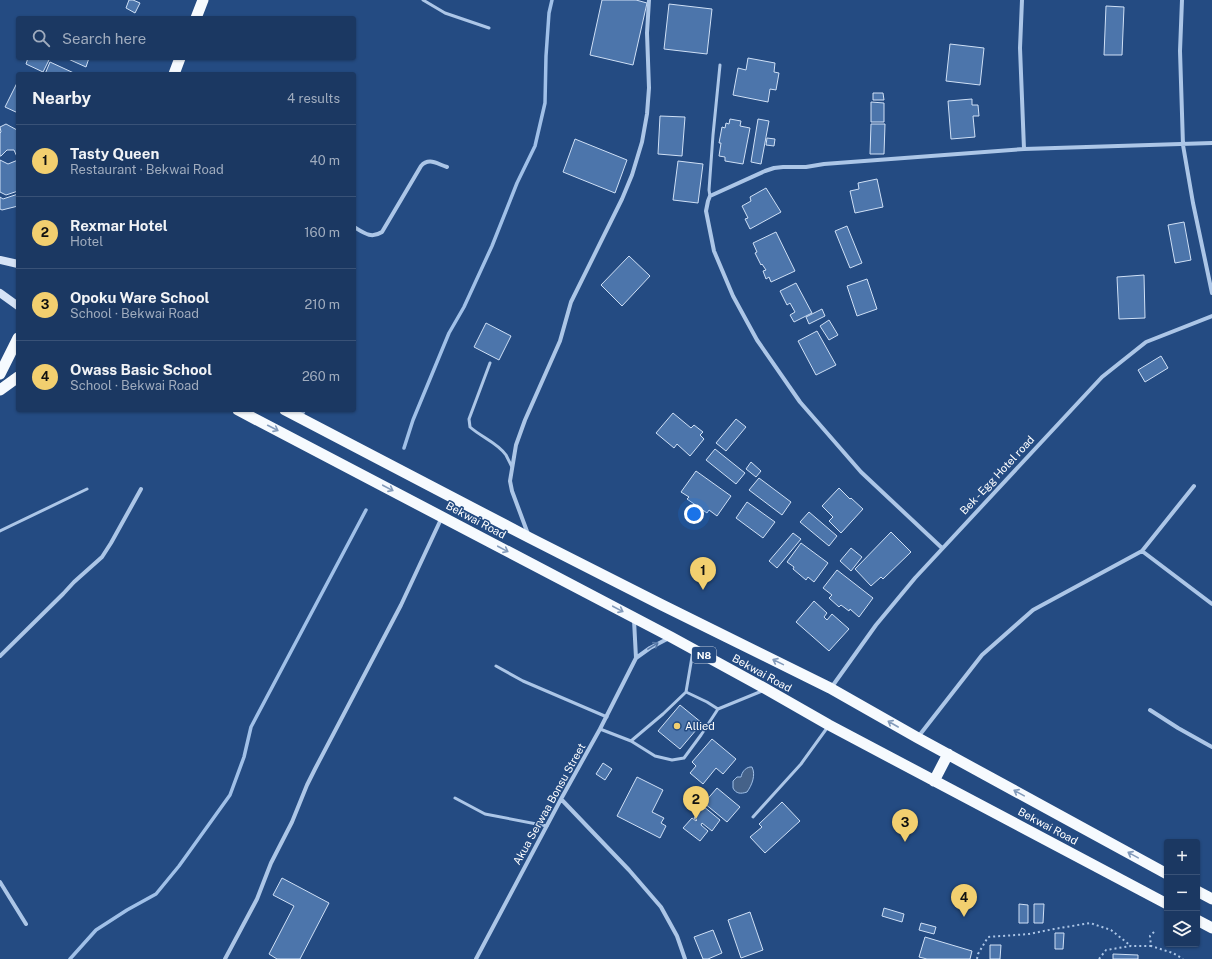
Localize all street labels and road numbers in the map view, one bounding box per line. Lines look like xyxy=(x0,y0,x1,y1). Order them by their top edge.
street label: Bek - Egg Hotel road xyxy=(958,433,1036,517)
street label: Bekwai Road xyxy=(444,499,508,541)
road number: N8 xyxy=(692,647,716,663)
street label: Bekwai Road xyxy=(730,652,794,694)
street label: Akua Serwaa Bonsu Street xyxy=(511,741,587,867)
street label: Bekwai Road xyxy=(1016,805,1080,847)

